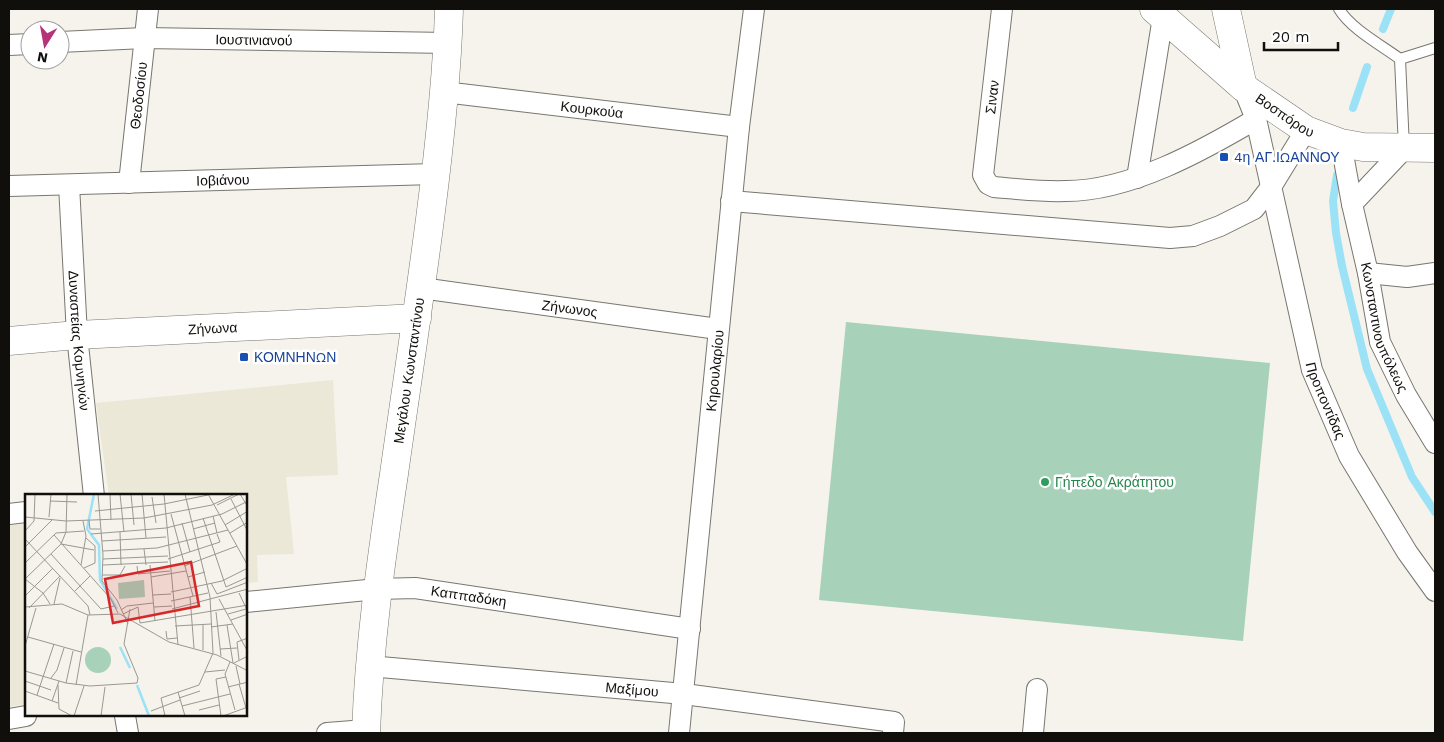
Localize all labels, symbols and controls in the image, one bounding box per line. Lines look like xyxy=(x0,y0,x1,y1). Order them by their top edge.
north arrow xyxy=(20,20,70,70)
scale bar xyxy=(1264,20,1338,52)
text: 20 m xyxy=(1272,28,1310,46)
street label: Ιουστινιανού xyxy=(215,31,293,48)
text: N xyxy=(36,49,49,67)
street label: Θεοδοσίου xyxy=(127,61,150,130)
street label: Σιναν xyxy=(982,79,1002,115)
street label: Βοσπόρου xyxy=(1253,90,1316,140)
street label: Κουρκούα xyxy=(560,98,624,121)
place label: 4η ΑΓ.ΙΩΑΝΝΟΥ xyxy=(1234,149,1340,165)
marker: 4η ΑΓ.ΙΩΑΝΝΟΥ xyxy=(1218,151,1230,163)
street label: Ιοβιάνου xyxy=(196,171,250,189)
street label: Κωνσταντινουπόλεως xyxy=(1358,261,1412,395)
street label: Δυναστείας Κομνηνών xyxy=(66,270,93,412)
street label: Μεγάλου Κωνσταντίνου xyxy=(390,297,427,445)
street label: Ζήνωνος xyxy=(541,297,599,320)
street label: Ζήνωνα xyxy=(188,319,238,337)
street label: Κηρουλαρίου xyxy=(703,329,727,412)
place label: ΚΟΜΝΗΝΩΝ xyxy=(254,349,336,365)
marker: ΚΟΜΝΗΝΩΝ xyxy=(238,351,250,363)
street label: Προποντίδας xyxy=(1302,361,1349,442)
place label: Γήπεδο Ακράτητου xyxy=(1055,474,1174,490)
marker: Γήπεδο Ακράτητου xyxy=(1039,476,1051,488)
inset map xyxy=(25,494,248,717)
street label: Καππαδόκη xyxy=(430,582,508,610)
street label: Μαξίμου xyxy=(605,679,659,700)

